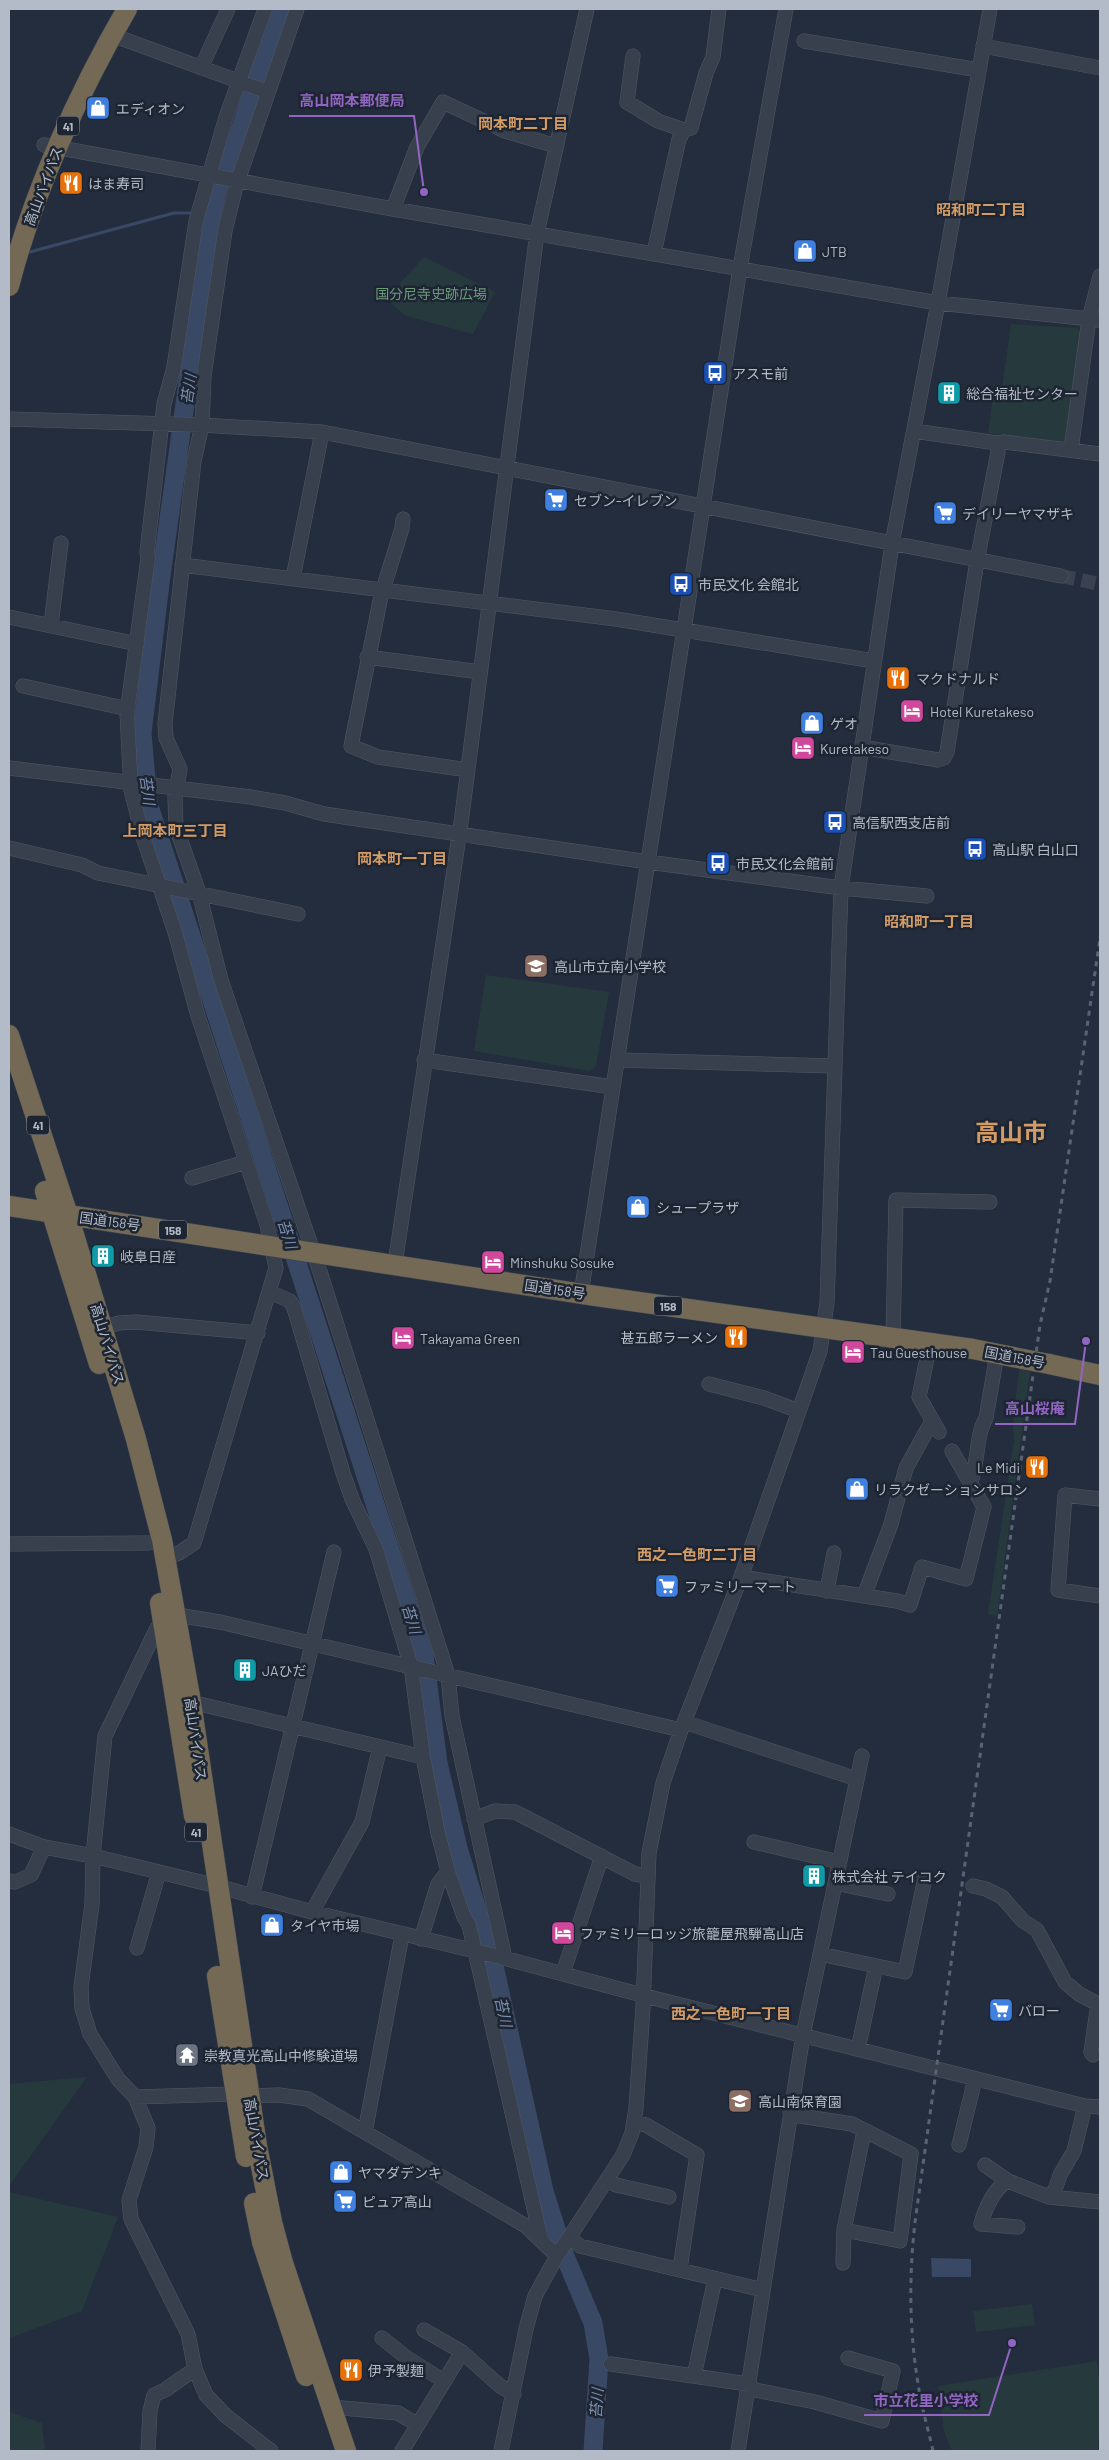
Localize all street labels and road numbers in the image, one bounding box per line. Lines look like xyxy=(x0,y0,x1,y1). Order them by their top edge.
road number: 41 xyxy=(57,116,79,136)
street label: 高山バイパス xyxy=(20,144,66,228)
road number: 41 xyxy=(27,1116,49,1134)
street label: 国道158号 xyxy=(78,1208,142,1234)
road number: 158 xyxy=(159,1220,187,1240)
street label: 国道158号 xyxy=(523,1276,587,1302)
road number: 158 xyxy=(654,1296,682,1315)
street label: 高山バイパス xyxy=(88,1301,128,1387)
street label: 国道158号 xyxy=(983,1343,1047,1371)
street label: 高山バイパス xyxy=(182,1696,210,1782)
road number: 41 xyxy=(185,1822,207,1841)
street label: 高山バイパス xyxy=(241,2096,273,2182)

